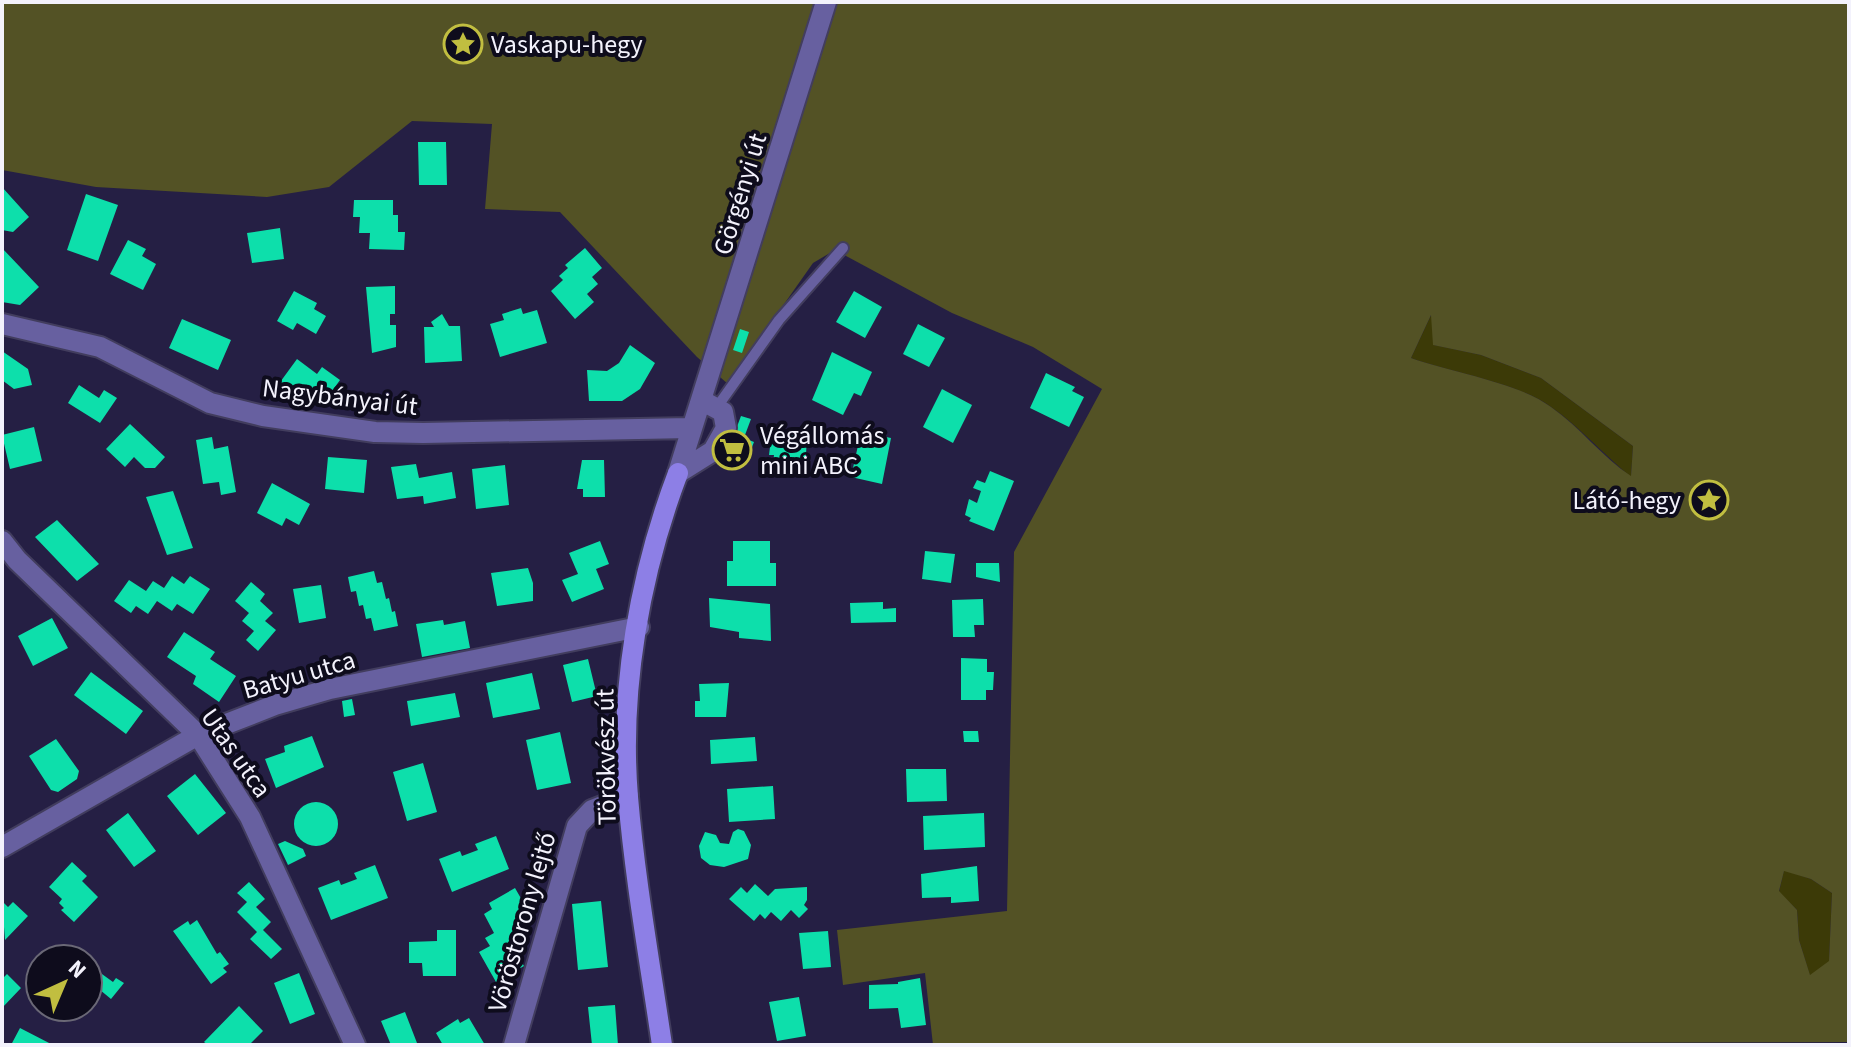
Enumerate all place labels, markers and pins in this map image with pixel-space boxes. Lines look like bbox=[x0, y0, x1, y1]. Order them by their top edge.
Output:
place icon: Vaskapu-hegy bbox=[442, 23, 484, 65]
place label: Vaskapu-hegy bbox=[491, 26, 643, 63]
place label: Végállomás mini ABC bbox=[760, 417, 884, 484]
supermarket icon: Végállomás mini ABC bbox=[711, 429, 753, 471]
place icon: Látó-hegy bbox=[1688, 479, 1730, 521]
place label: Látó-hegy bbox=[1572, 482, 1681, 519]

